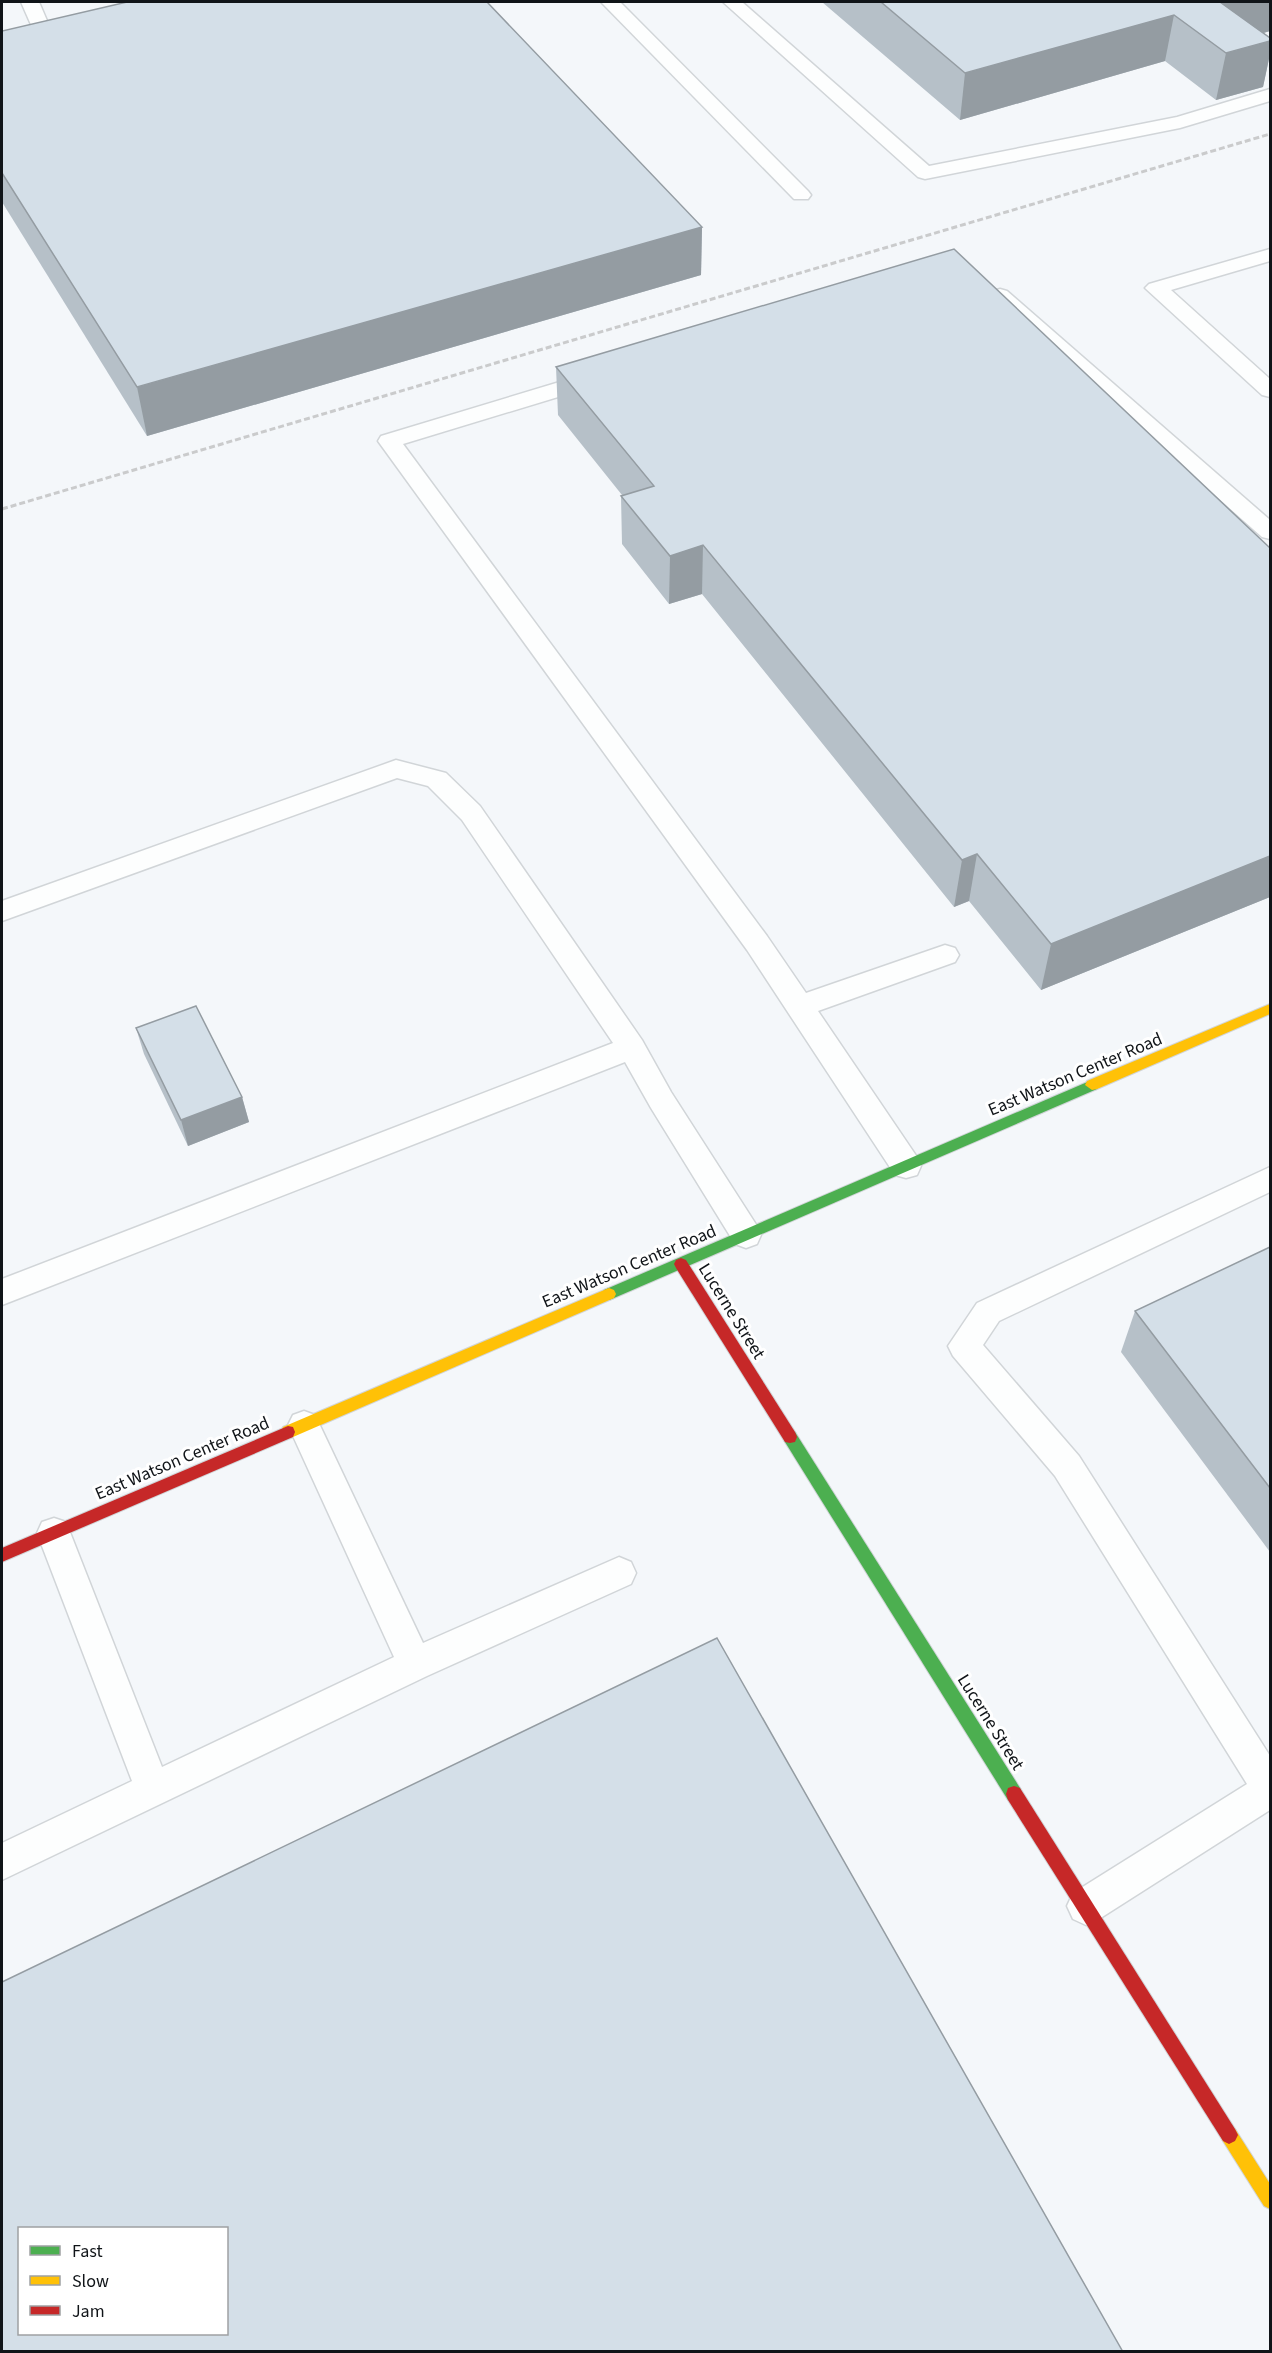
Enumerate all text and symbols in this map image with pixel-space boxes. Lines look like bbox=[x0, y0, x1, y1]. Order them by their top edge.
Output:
street label: East Watson Center Road bbox=[984, 1026, 1166, 1123]
street label: East Watson Center Road bbox=[538, 1218, 720, 1315]
street label: Lucerne Street bbox=[692, 1258, 771, 1364]
street label: East Watson Center Road bbox=[91, 1410, 273, 1507]
street label: Lucerne Street bbox=[951, 1669, 1030, 1775]
legend bbox=[18, 2227, 228, 2335]
text: Fast bbox=[72, 2239, 103, 2264]
text: Slow bbox=[72, 2269, 109, 2294]
text: Jam bbox=[72, 2299, 105, 2324]

